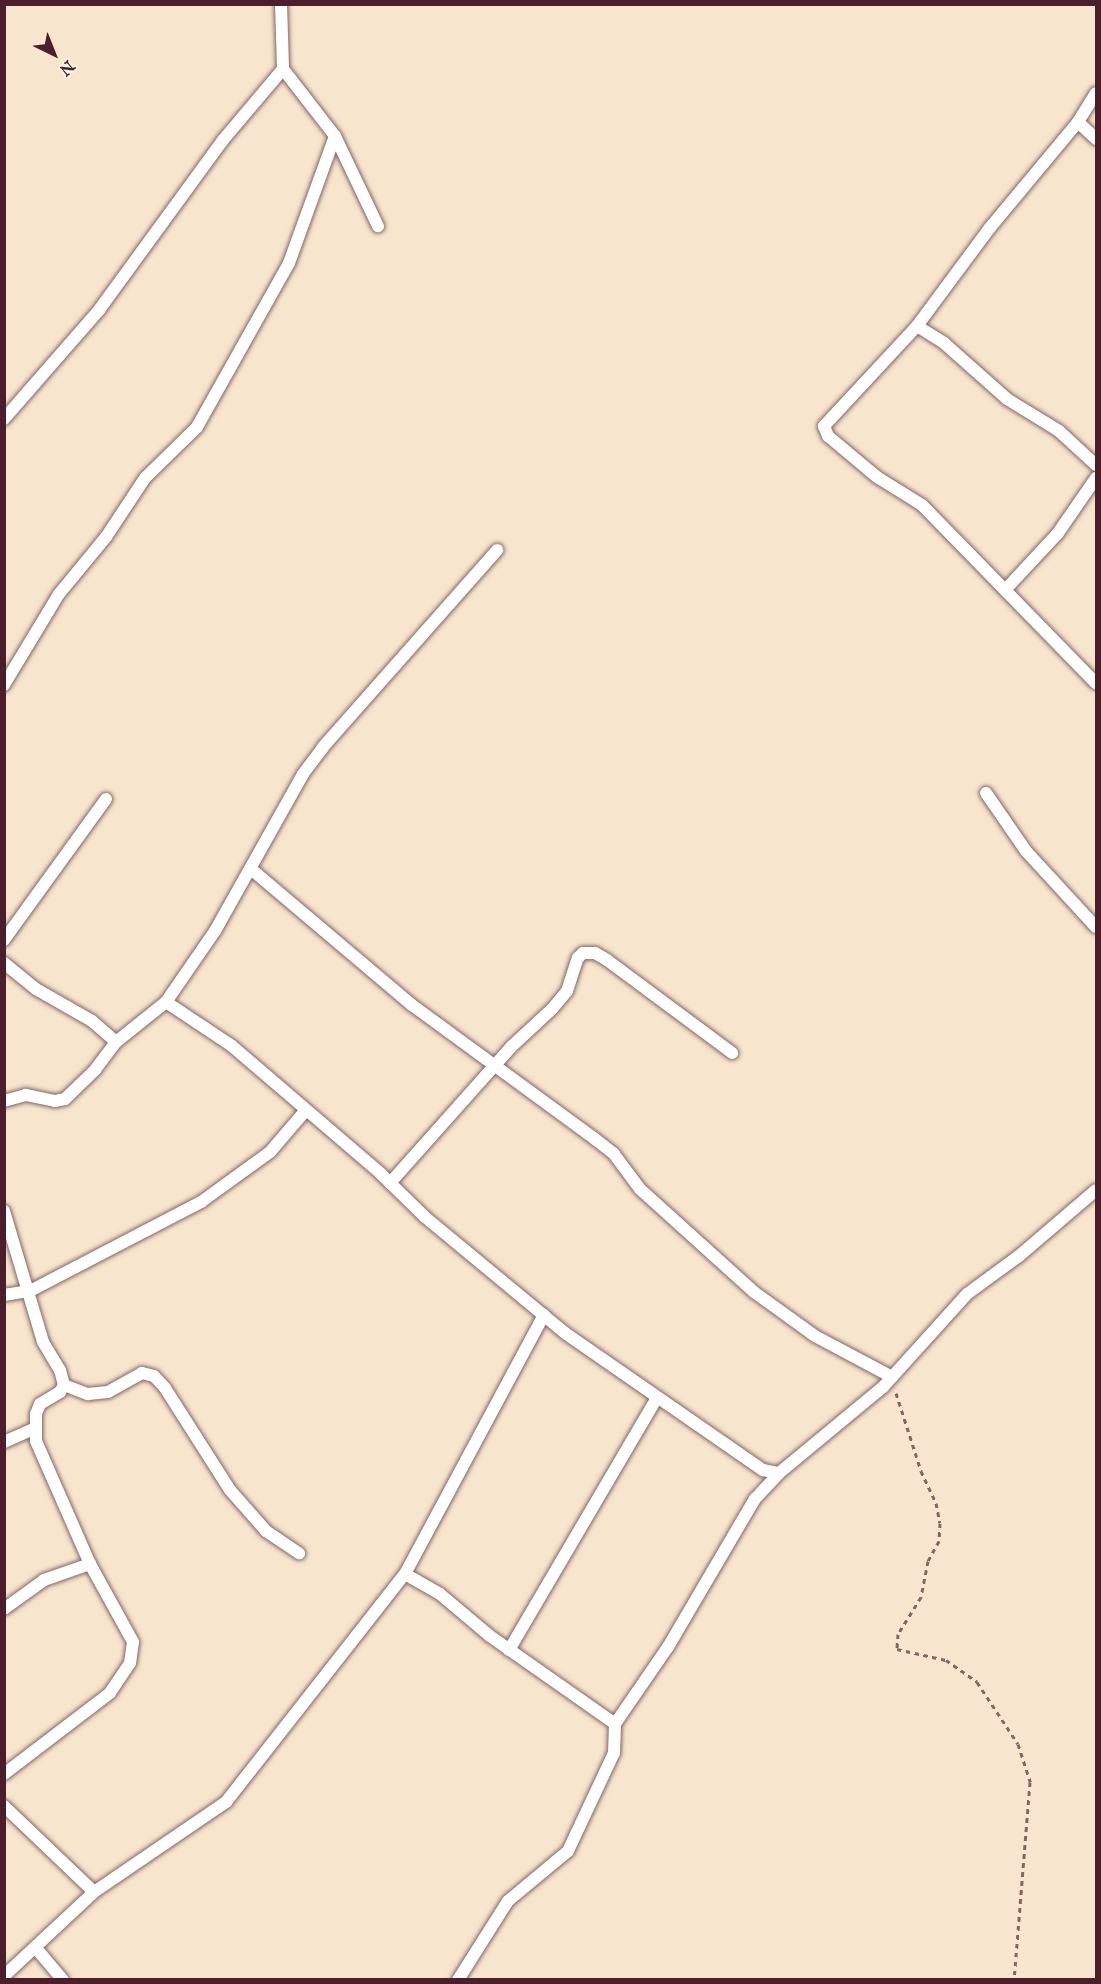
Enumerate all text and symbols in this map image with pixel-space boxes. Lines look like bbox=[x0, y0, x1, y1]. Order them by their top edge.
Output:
north arrow bbox=[24, 24, 84, 84]
text: N bbox=[54, 55, 78, 79]

